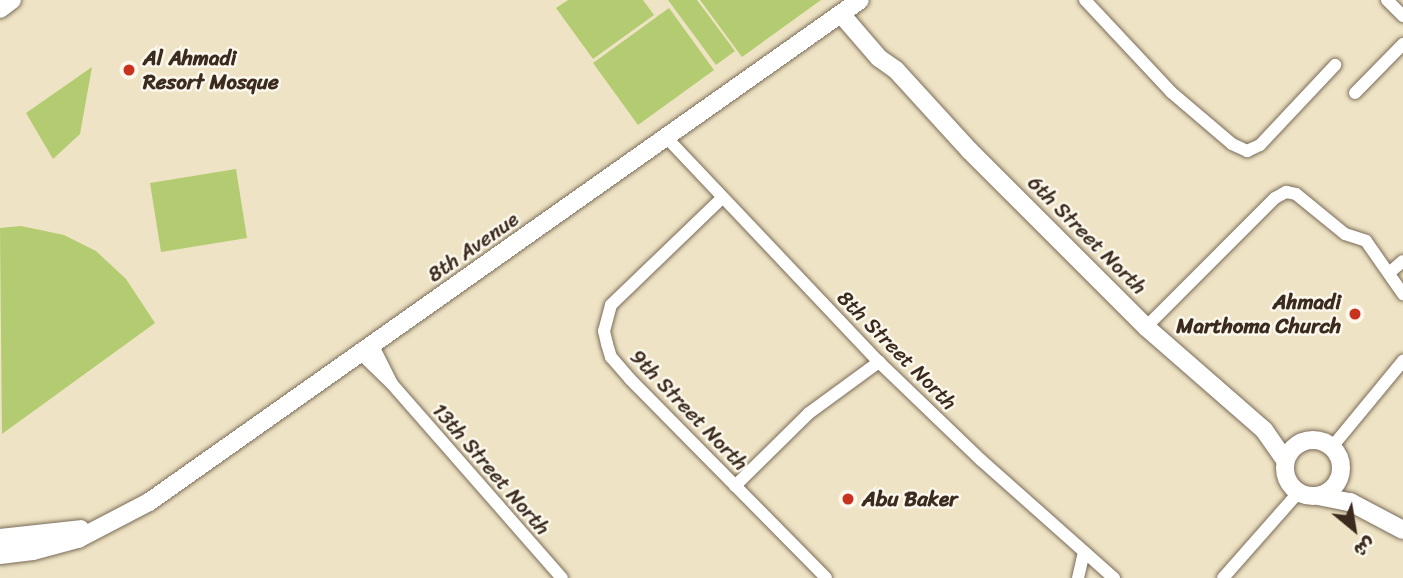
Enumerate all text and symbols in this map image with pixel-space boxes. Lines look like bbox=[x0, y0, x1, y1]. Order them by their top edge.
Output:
place label: Al Ahmadi Resort Mosque bbox=[143, 45, 278, 95]
marker: Al Ahmadi Resort Mosque bbox=[121, 62, 137, 78]
street label: 6th Street North bbox=[1022, 170, 1152, 300]
street label: 8th Avenue bbox=[423, 206, 523, 288]
street label: 8th Street North bbox=[832, 285, 962, 415]
place label: Ahmadi Marthoma Church bbox=[1176, 289, 1341, 339]
marker: Ahmadi Marthoma Church bbox=[1347, 306, 1363, 322]
street label: 9th Street North bbox=[625, 344, 753, 476]
street label: 13th Street North bbox=[427, 398, 555, 540]
place label: Abu Baker bbox=[862, 486, 958, 512]
marker: Abu Baker bbox=[840, 491, 856, 507]
north arrow bbox=[1319, 494, 1389, 564]
text: ش bbox=[1347, 528, 1382, 567]

